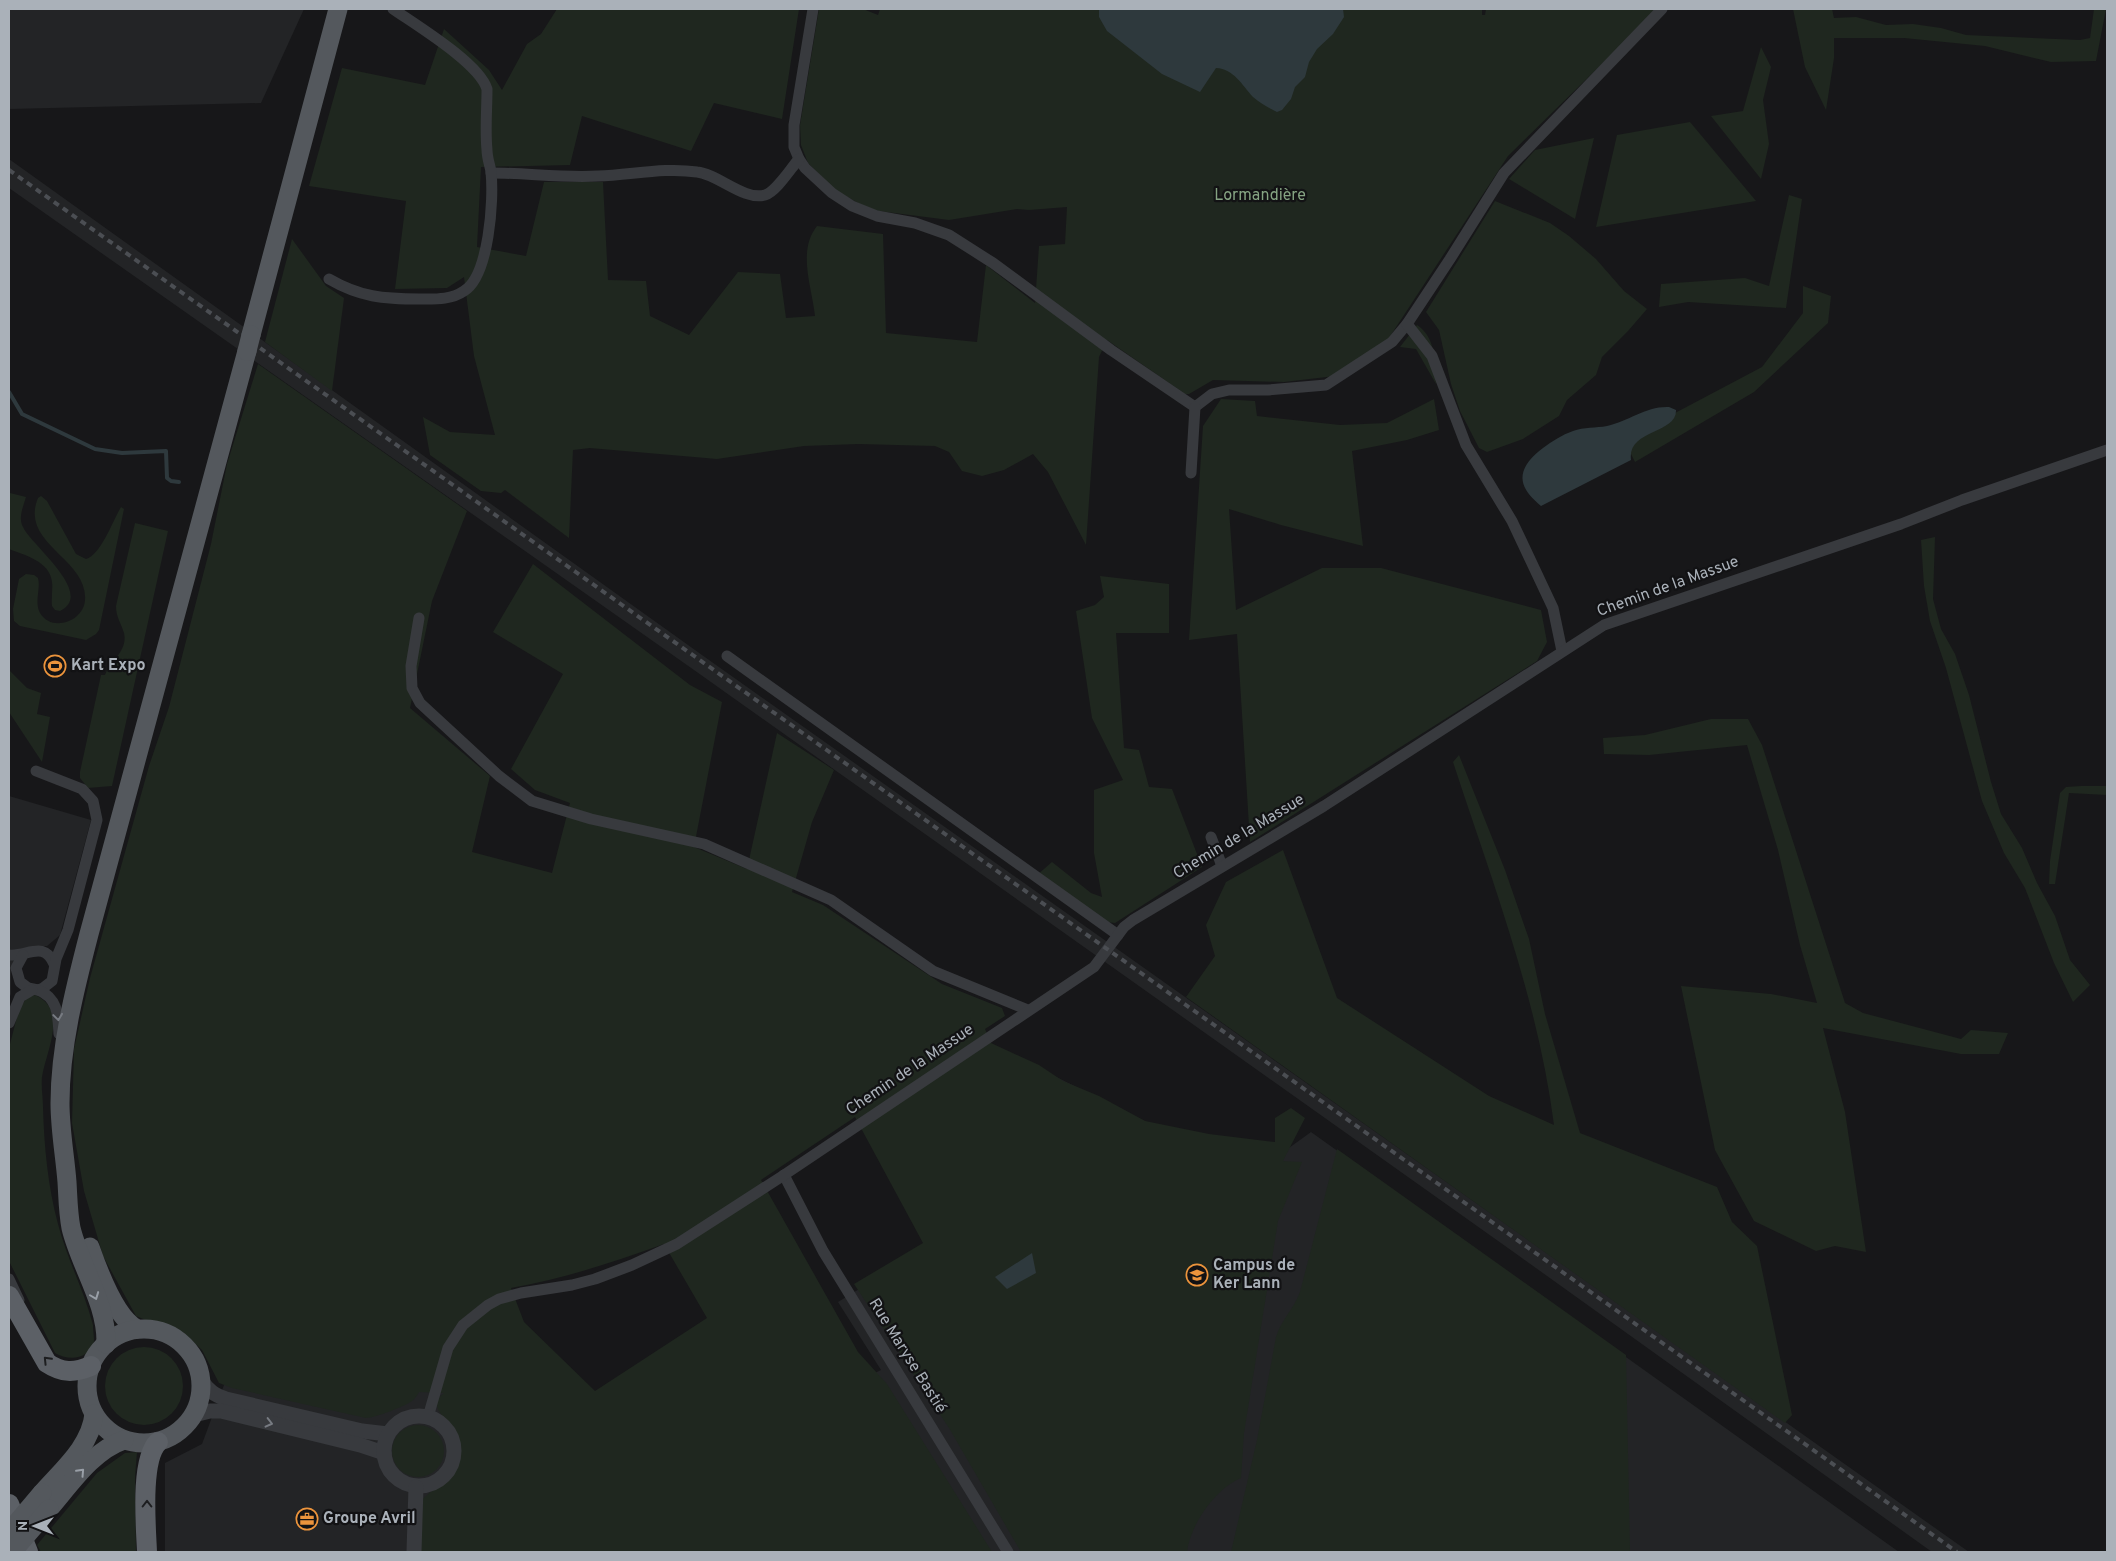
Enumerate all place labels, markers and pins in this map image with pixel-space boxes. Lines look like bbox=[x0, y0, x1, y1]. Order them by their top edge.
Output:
sports icon: Kart Expo bbox=[43, 654, 67, 678]
place label: Kart Expo bbox=[71, 656, 146, 676]
place label: Campus de Ker Lann bbox=[1213, 1256, 1295, 1294]
school or university icon: Campus de Ker Lann bbox=[1185, 1263, 1209, 1287]
office icon: Groupe Avril bbox=[295, 1507, 319, 1531]
place label: Groupe Avril bbox=[323, 1509, 416, 1529]

